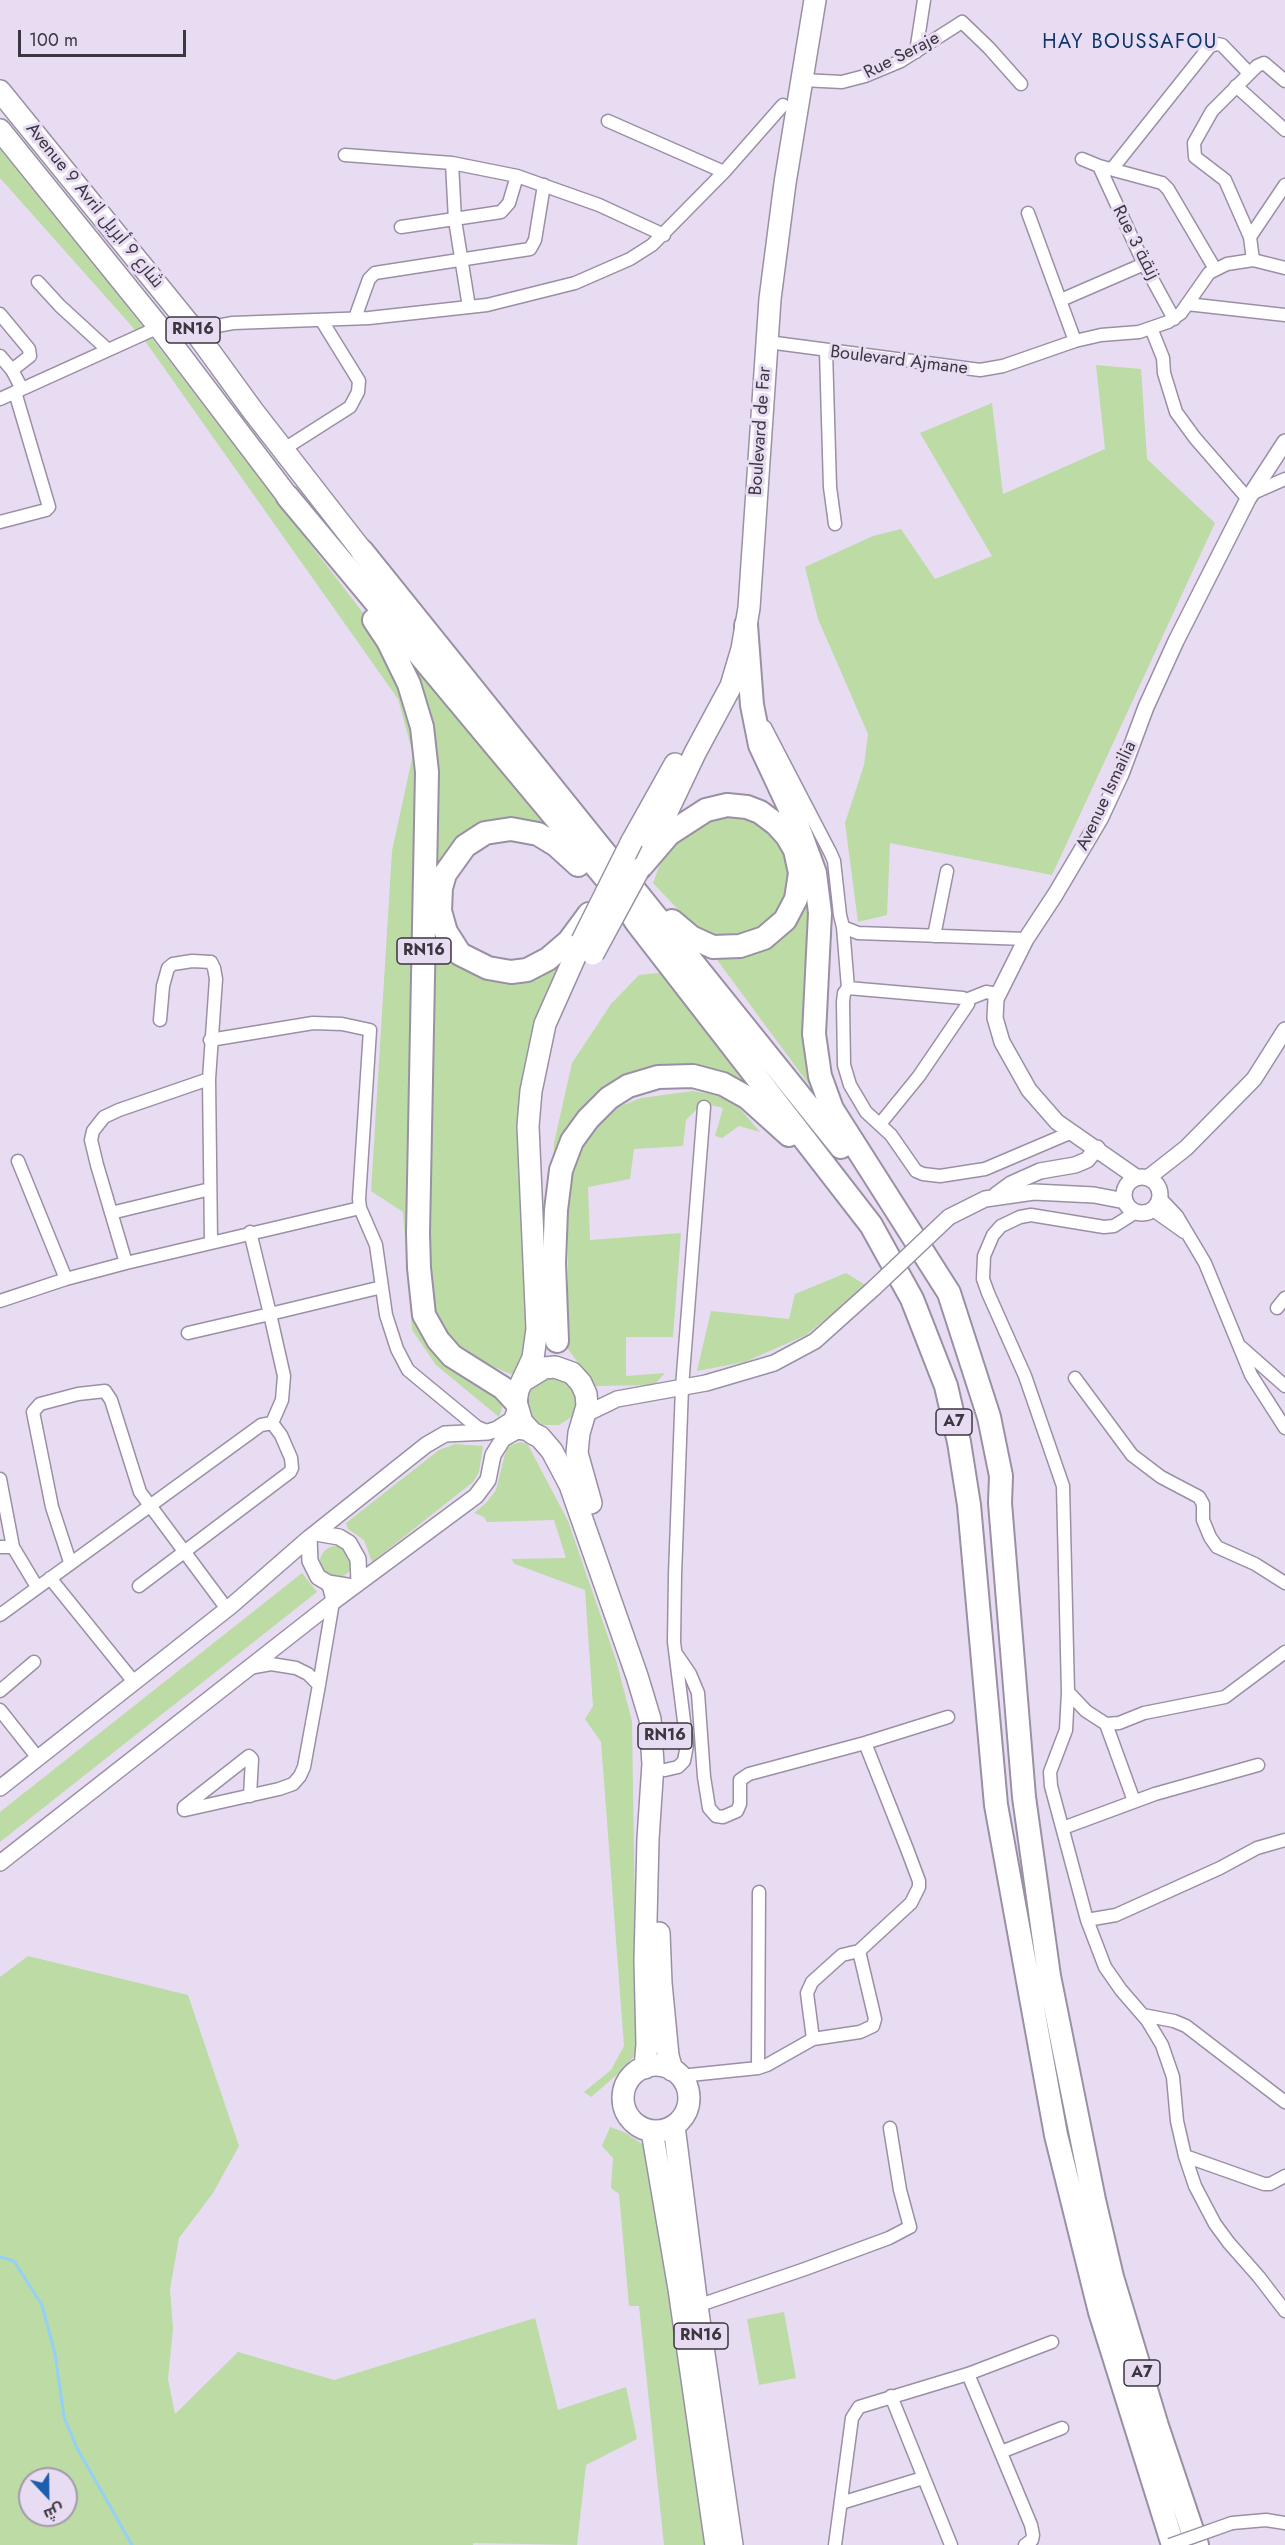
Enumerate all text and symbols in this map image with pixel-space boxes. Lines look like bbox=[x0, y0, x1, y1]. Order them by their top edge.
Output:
scale bar bbox=[21, 18, 189, 56]
text: 100 m bbox=[29, 27, 78, 53]
street label: Rue Seraje bbox=[861, 28, 943, 84]
district label: HAY BOUSSAFOU bbox=[1042, 31, 1218, 55]
street label: Avenue 9 Avril شارع 9 أبريل bbox=[21, 119, 167, 293]
street label: Rue 3 زنقة bbox=[1107, 202, 1163, 284]
road number: RN16 bbox=[166, 317, 220, 343]
street label: Boulevard Ajmane bbox=[829, 342, 969, 380]
street label: Boulevard de Far bbox=[746, 366, 776, 496]
street label: Avenue Ismailia bbox=[1072, 738, 1142, 854]
road number: RN16 bbox=[397, 938, 451, 964]
road number: A7 bbox=[936, 1409, 972, 1435]
road number: RN16 bbox=[638, 1723, 692, 1749]
road number: RN16 bbox=[674, 2323, 728, 2349]
road number: A7 bbox=[1124, 2360, 1160, 2386]
north arrow bbox=[18, 2467, 78, 2527]
text: ش bbox=[40, 2498, 68, 2527]

